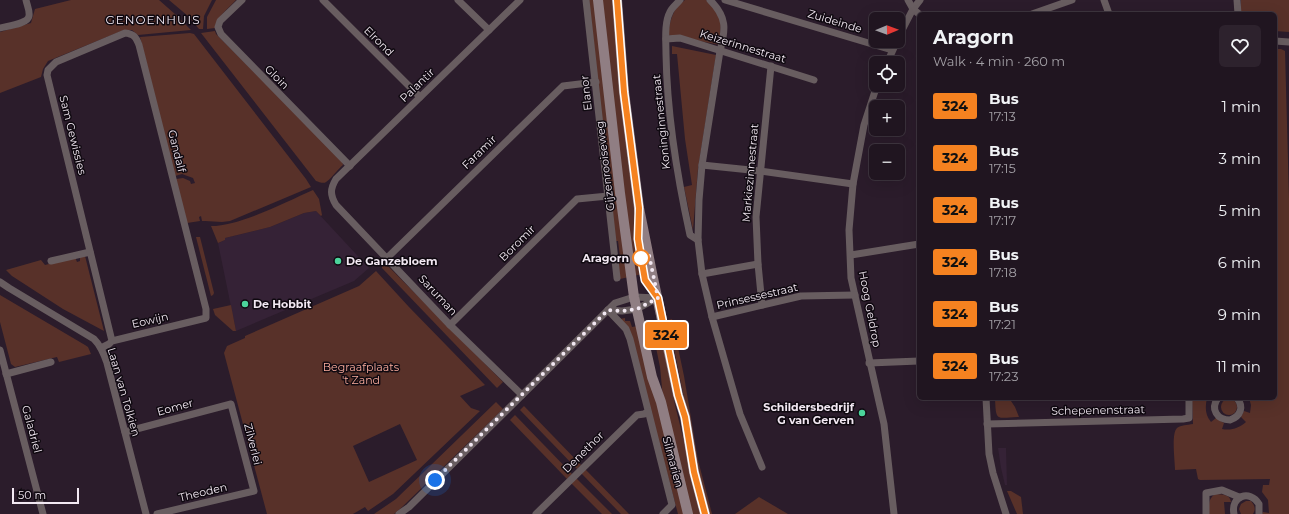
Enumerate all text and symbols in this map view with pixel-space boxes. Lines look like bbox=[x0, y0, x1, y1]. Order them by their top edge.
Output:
street label: Zuideinde bbox=[806, 6, 864, 36]
district label: GENOENHUIS bbox=[105, 12, 201, 27]
north arrow bbox=[869, 12, 905, 48]
map controls bbox=[869, 12, 905, 180]
street label: Elrond bbox=[361, 23, 397, 59]
button: heart bbox=[1219, 25, 1261, 67]
street label: Keizerinnestraat bbox=[698, 26, 788, 66]
text: Aragorn bbox=[933, 26, 1014, 49]
text: Walk · 4 min · 260 m bbox=[933, 53, 1065, 69]
button: locate bbox=[869, 56, 905, 92]
street label: Gloin bbox=[262, 62, 292, 92]
street label: Palantir bbox=[397, 65, 437, 105]
street label: Koninginnestraat bbox=[649, 73, 673, 170]
street label: Elanor bbox=[577, 75, 595, 111]
text: Bus bbox=[989, 89, 1019, 108]
street label: Sam Gewissies bbox=[56, 94, 90, 177]
text: 324 bbox=[942, 97, 968, 115]
text: 1 min bbox=[1222, 97, 1261, 116]
button: + bbox=[869, 100, 905, 136]
text: 17:13 bbox=[989, 108, 1016, 124]
street label: Gijzenrooiseweg bbox=[593, 120, 617, 212]
street label: Markiezinnestraat bbox=[739, 123, 761, 223]
street label: Gandalf bbox=[165, 128, 189, 175]
street label: Faramir bbox=[459, 132, 499, 172]
text: Bus bbox=[989, 141, 1019, 160]
button: − bbox=[869, 144, 905, 180]
text: 324 bbox=[942, 149, 968, 167]
text: 3 min bbox=[1219, 149, 1261, 168]
text: 17:15 bbox=[989, 160, 1016, 176]
text: Bus bbox=[989, 193, 1019, 212]
text: 324 bbox=[942, 201, 968, 219]
text: 5 min bbox=[1218, 201, 1261, 220]
text: 17:17 bbox=[989, 212, 1016, 228]
street label: Boromir bbox=[496, 222, 538, 264]
text: Bus bbox=[989, 245, 1019, 264]
marker: Aragorn bbox=[632, 249, 650, 267]
place label: Aragorn bbox=[581, 251, 629, 265]
text: 324 bbox=[942, 253, 968, 271]
text: 6 min bbox=[1218, 253, 1261, 272]
place label: De Ganzebloem bbox=[346, 254, 437, 268]
marker: De Ganzebloem bbox=[333, 256, 343, 266]
text: 17:18 bbox=[989, 264, 1017, 280]
street label: Hoog Geldrop bbox=[856, 270, 884, 348]
street label: Saruman bbox=[416, 272, 460, 318]
street label: Prinsessestraat bbox=[715, 280, 800, 312]
place label: De Hobbit bbox=[253, 297, 312, 311]
text: Bus bbox=[989, 297, 1019, 316]
marker: De Hobbit bbox=[240, 299, 250, 309]
text: 324 bbox=[942, 305, 968, 323]
text: 9 min bbox=[1218, 305, 1261, 324]
street label: Eowijn bbox=[130, 309, 170, 331]
text: 17:21 bbox=[989, 316, 1016, 332]
line badge: 324 bbox=[643, 322, 689, 348]
text: 324 bbox=[653, 326, 679, 344]
street label: Laan van Tolkien bbox=[105, 346, 143, 438]
text: Bus bbox=[989, 349, 1019, 368]
text: 324 bbox=[942, 357, 968, 375]
text: 11 min bbox=[1216, 357, 1261, 376]
park label: Begraafplaats 't Zand bbox=[323, 360, 400, 387]
text: 17:23 bbox=[989, 368, 1019, 384]
street label: Eomer bbox=[155, 395, 195, 419]
place label: Schildersbedrijf G van Gerven bbox=[763, 400, 855, 427]
street label: Schepenenstraat bbox=[1051, 402, 1146, 418]
street label: Galadriel bbox=[19, 404, 45, 454]
marker: Schildersbedrijf G van Gerven bbox=[857, 408, 867, 418]
street label: Zilverlei bbox=[241, 422, 265, 466]
street label: Denethor bbox=[559, 428, 607, 476]
street label: Silmarien bbox=[659, 435, 687, 489]
your location bbox=[425, 470, 445, 490]
street label: Theoden bbox=[178, 480, 228, 504]
scale bar bbox=[12, 486, 79, 505]
text: 50 m bbox=[18, 488, 46, 502]

